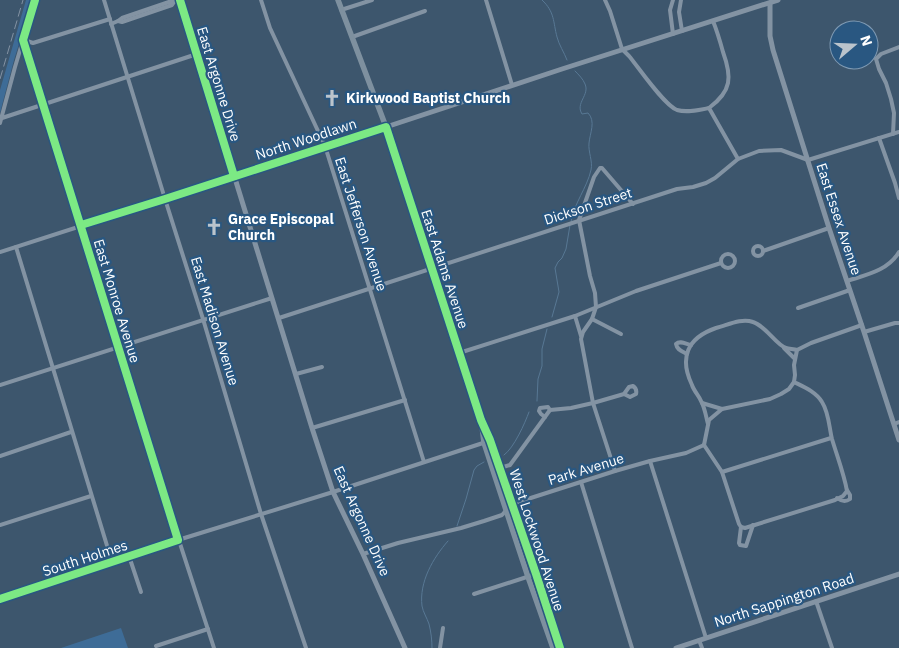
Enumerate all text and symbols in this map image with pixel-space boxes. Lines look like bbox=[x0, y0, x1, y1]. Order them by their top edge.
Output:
north arrow bbox=[829, 20, 879, 70]
street label: East Argonne Drive bbox=[193, 25, 245, 144]
text: N bbox=[856, 33, 876, 48]
church icon: Kirkwood Baptist Church bbox=[322, 88, 342, 108]
place label: Kirkwood Baptist Church bbox=[346, 89, 510, 107]
street label: North Woodlawn bbox=[253, 114, 359, 164]
street label: East Jefferson Avenue bbox=[331, 155, 391, 294]
street label: East Essex Avenue bbox=[812, 161, 866, 278]
street label: Dickson Street bbox=[542, 183, 634, 229]
street label: East Adams Avenue bbox=[417, 207, 473, 331]
place label: Grace Episcopal Church bbox=[228, 210, 334, 244]
church icon: Grace Episcopal Church bbox=[204, 217, 224, 237]
street label: East Monroe Avenue bbox=[90, 237, 144, 365]
street label: East Madison Avenue bbox=[187, 254, 243, 388]
street label: Park Avenue bbox=[546, 449, 626, 489]
street label: East Argonne Drive bbox=[330, 463, 395, 579]
street label: West Lockwood Avenue bbox=[505, 467, 569, 614]
street label: South Holmes bbox=[40, 536, 130, 580]
street label: North Sappington Road bbox=[712, 569, 856, 631]

